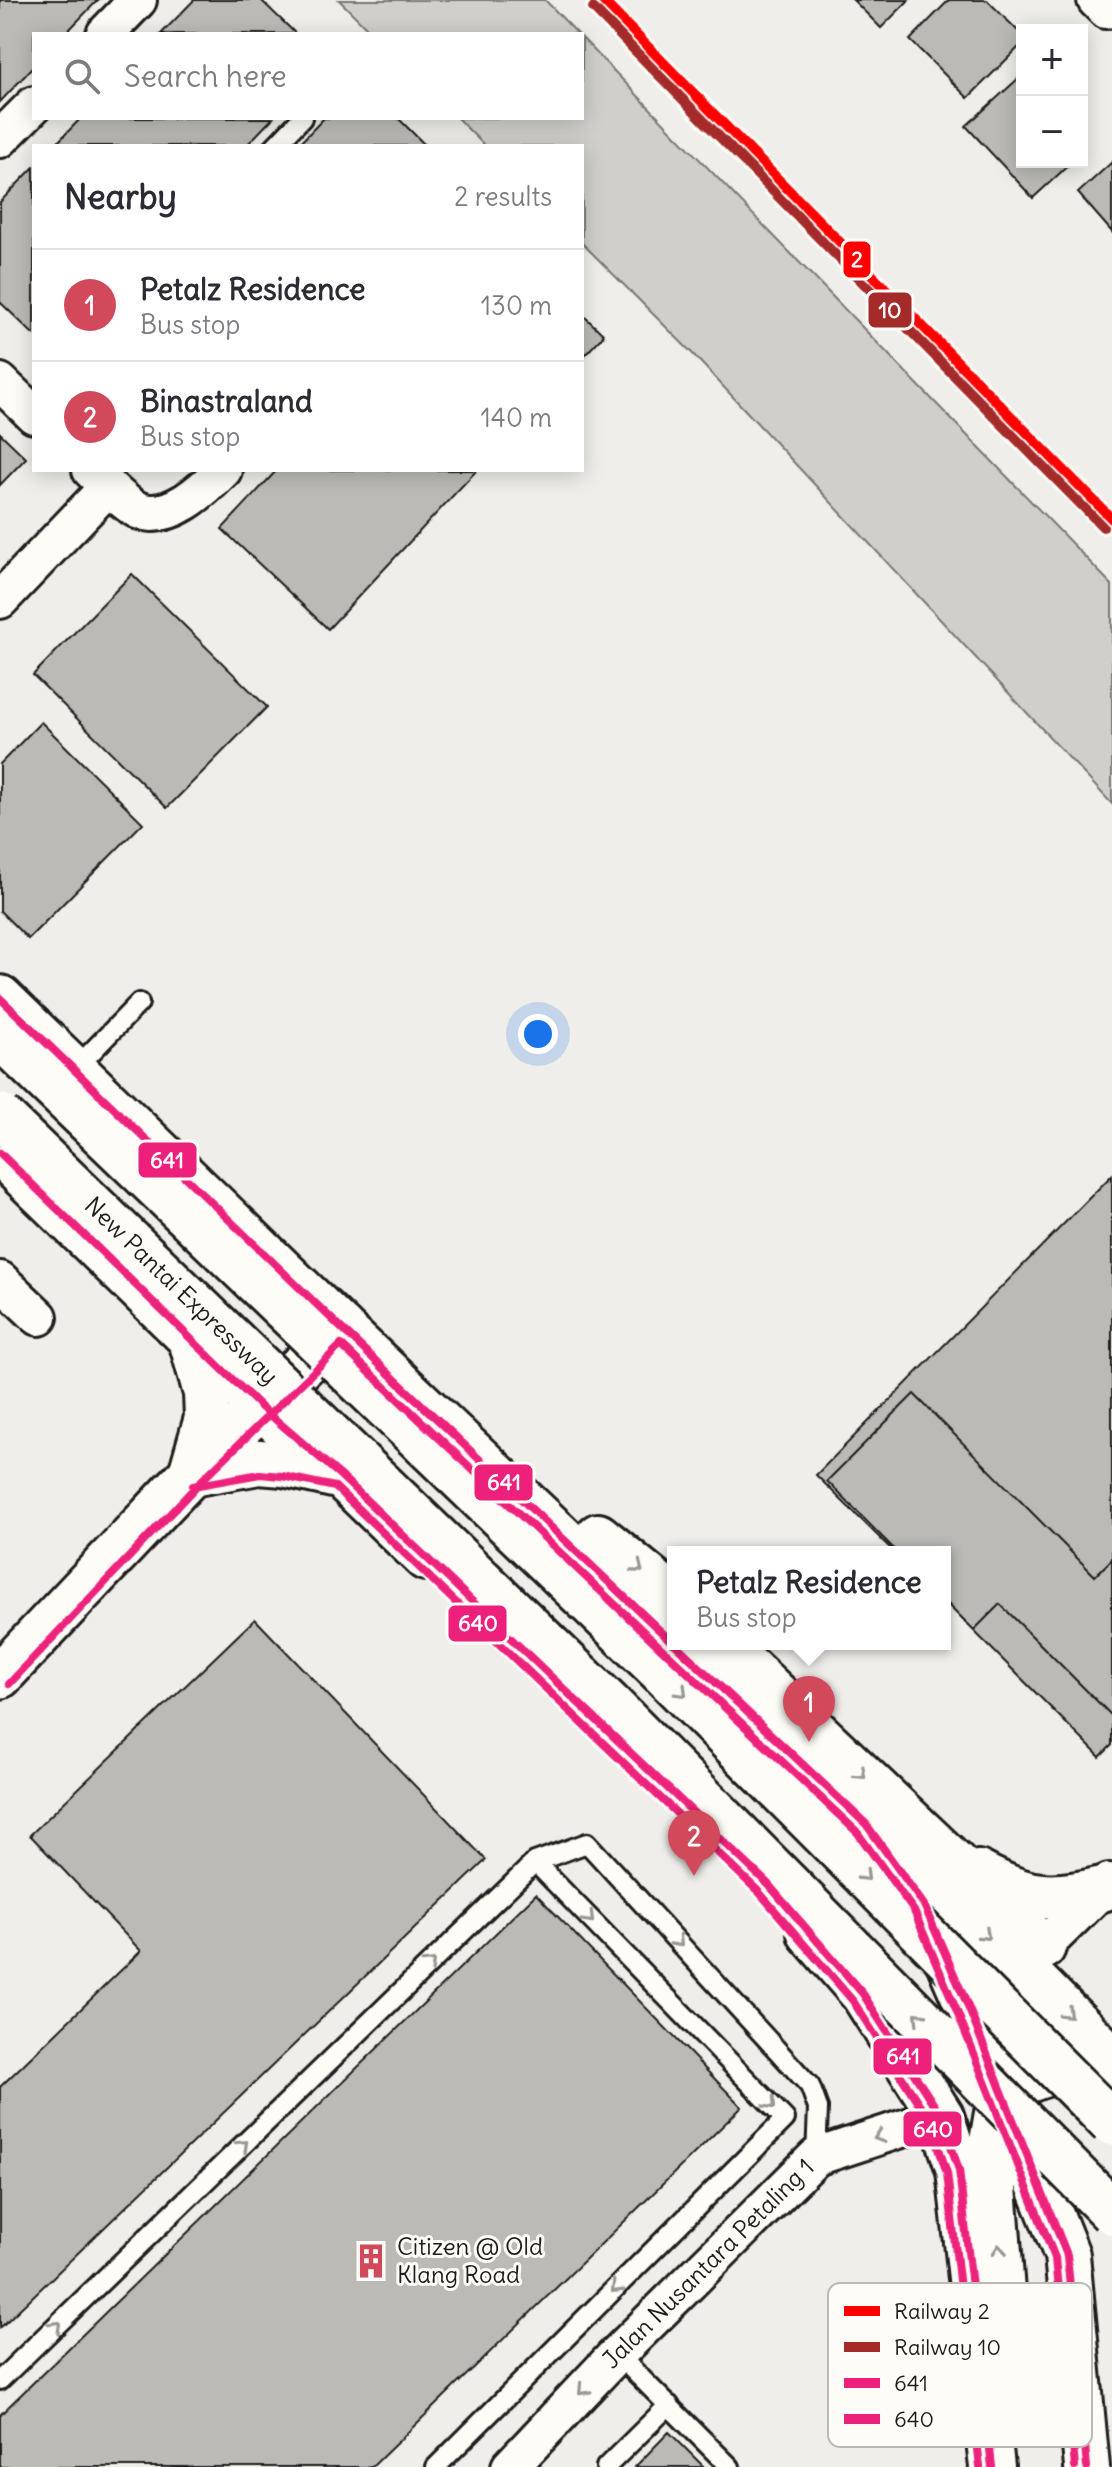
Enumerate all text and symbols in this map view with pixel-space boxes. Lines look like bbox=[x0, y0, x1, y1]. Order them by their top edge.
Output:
map controls bbox=[1016, 24, 1088, 168]
button: + bbox=[1016, 24, 1088, 96]
search box bbox=[32, 32, 584, 120]
icon: search bbox=[60, 54, 104, 98]
text: Search here bbox=[124, 57, 287, 95]
button: − bbox=[1016, 96, 1088, 168]
text: Nearby bbox=[64, 175, 177, 218]
text: 2 results bbox=[454, 180, 552, 213]
line badge: 2 bbox=[842, 240, 872, 279]
text: 2 bbox=[851, 245, 863, 273]
text: Petalz Residence bbox=[140, 270, 365, 308]
text: 1 bbox=[85, 289, 95, 322]
text: 130 m bbox=[481, 289, 552, 322]
line badge: 10 bbox=[867, 291, 913, 329]
text: 10 bbox=[878, 296, 902, 324]
text: Bus stop bbox=[140, 308, 240, 341]
text: Binastraland bbox=[140, 382, 313, 420]
text: 2 bbox=[83, 401, 97, 434]
text: 140 m bbox=[481, 401, 552, 434]
text: Bus stop bbox=[140, 420, 240, 453]
your location bbox=[518, 1014, 558, 1054]
line badge: 641 bbox=[137, 1141, 198, 1179]
text: 641 bbox=[150, 1146, 184, 1174]
street label: New Pantai Expressway bbox=[79, 1190, 285, 1391]
line badge: 641 bbox=[473, 1463, 534, 1502]
text: 641 bbox=[487, 1468, 521, 1496]
popup bbox=[667, 1546, 951, 1650]
one-way arrow bbox=[629, 1558, 643, 1573]
text: Petalz Residence bbox=[696, 1563, 922, 1601]
text: Bus stop bbox=[696, 1601, 797, 1634]
line badge: 640 bbox=[447, 1604, 508, 1643]
text: 640 bbox=[458, 1609, 498, 1637]
pin: 1 bbox=[783, 1676, 835, 1742]
one-way arrow bbox=[673, 1683, 687, 1697]
one-way arrow bbox=[852, 1765, 866, 1780]
pin: 2 bbox=[668, 1810, 720, 1876]
one-way arrow bbox=[856, 1867, 871, 1881]
one-way arrow bbox=[580, 1909, 595, 1923]
one-way arrow bbox=[976, 1925, 990, 1940]
one-way arrow bbox=[668, 1932, 682, 1947]
one-way arrow bbox=[421, 1959, 435, 1973]
one-way arrow bbox=[1058, 2004, 1072, 2018]
one-way arrow bbox=[914, 2012, 928, 2026]
line badge: 641 bbox=[872, 2037, 933, 2076]
text: 641 bbox=[886, 2042, 920, 2070]
one-way arrow bbox=[762, 2095, 776, 2109]
line badge: 640 bbox=[902, 2110, 963, 2148]
text: 640 bbox=[913, 2115, 953, 2143]
one-way arrow bbox=[873, 2127, 887, 2143]
one-way arrow bbox=[234, 2140, 248, 2154]
street label: Jalan Nusantara Petaling 1 bbox=[595, 2152, 820, 2374]
place label: Citizen @ Old Klang Road bbox=[397, 2231, 543, 2289]
building icon: Citizen @ Old Klang Road bbox=[352, 2242, 390, 2280]
one-way arrow bbox=[991, 2243, 1008, 2256]
one-way arrow bbox=[611, 2279, 625, 2293]
legend bbox=[828, 2283, 1092, 2447]
text: Railway 2 bbox=[894, 2297, 990, 2325]
one-way arrow bbox=[47, 2321, 61, 2335]
text: Railway 10 bbox=[894, 2333, 1001, 2361]
text: 641 bbox=[894, 2369, 928, 2397]
one-way arrow bbox=[577, 2381, 592, 2395]
text: 640 bbox=[894, 2405, 934, 2433]

